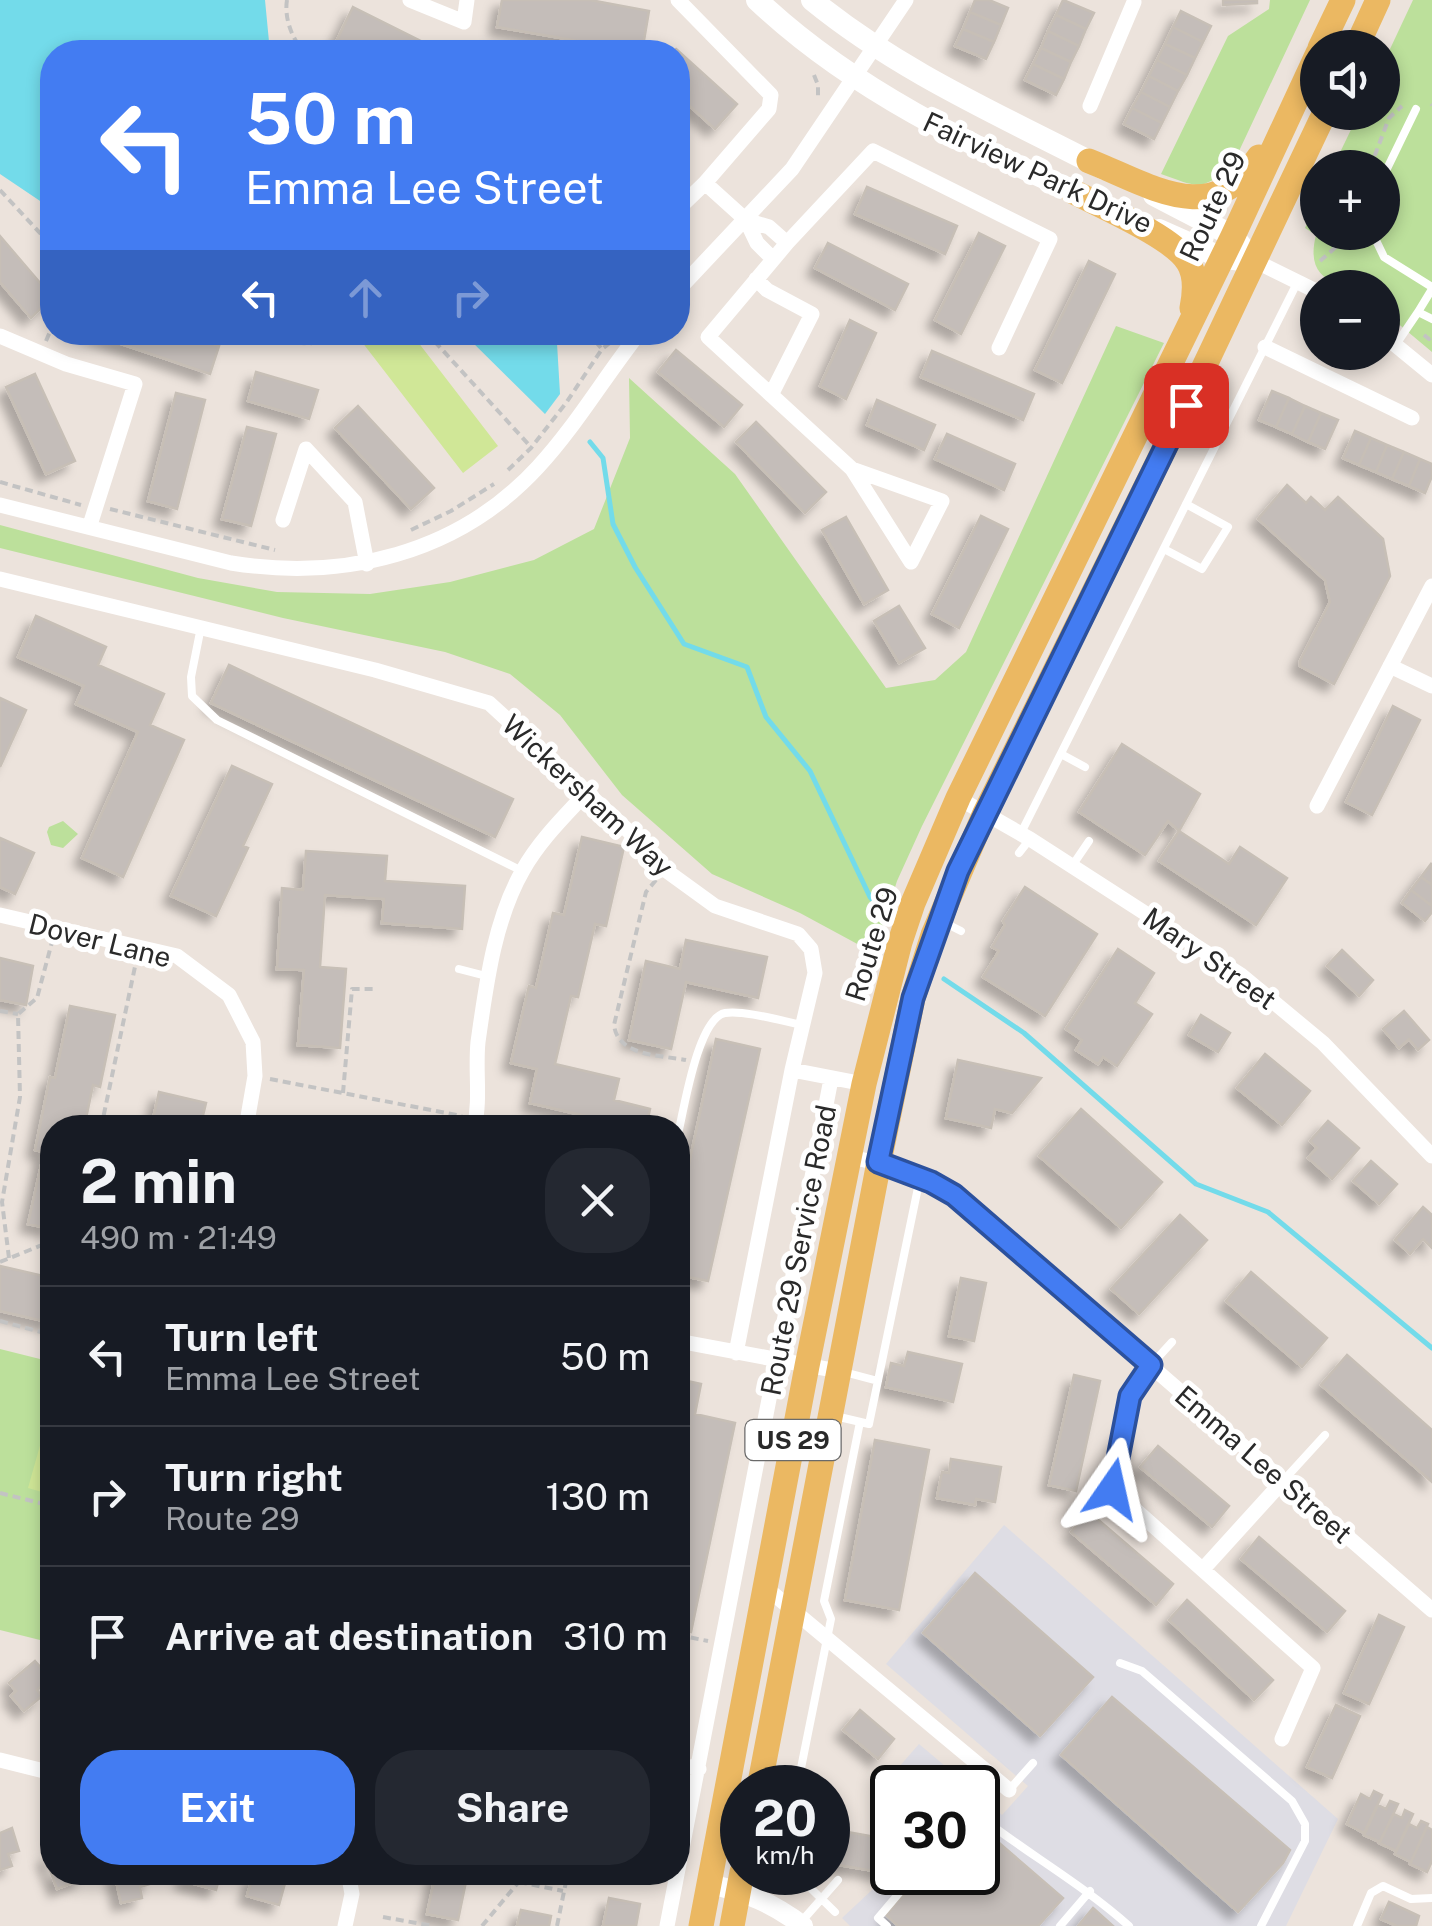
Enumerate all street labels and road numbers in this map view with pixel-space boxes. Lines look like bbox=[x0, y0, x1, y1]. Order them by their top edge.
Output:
street label: Fairview Park Drive bbox=[918, 104, 1158, 240]
street label: Route 29 bbox=[1172, 146, 1252, 266]
street label: Wickersham Way bbox=[496, 707, 680, 883]
street label: Route 29 bbox=[838, 883, 904, 1005]
street label: Mary Street bbox=[1137, 900, 1283, 1016]
street label: Dover Lane bbox=[25, 906, 175, 974]
street label: Route 29 Service Road bbox=[754, 1102, 842, 1398]
street label: Emma Lee Street bbox=[1169, 1378, 1359, 1550]
road number: US 29 bbox=[746, 1420, 840, 1460]

